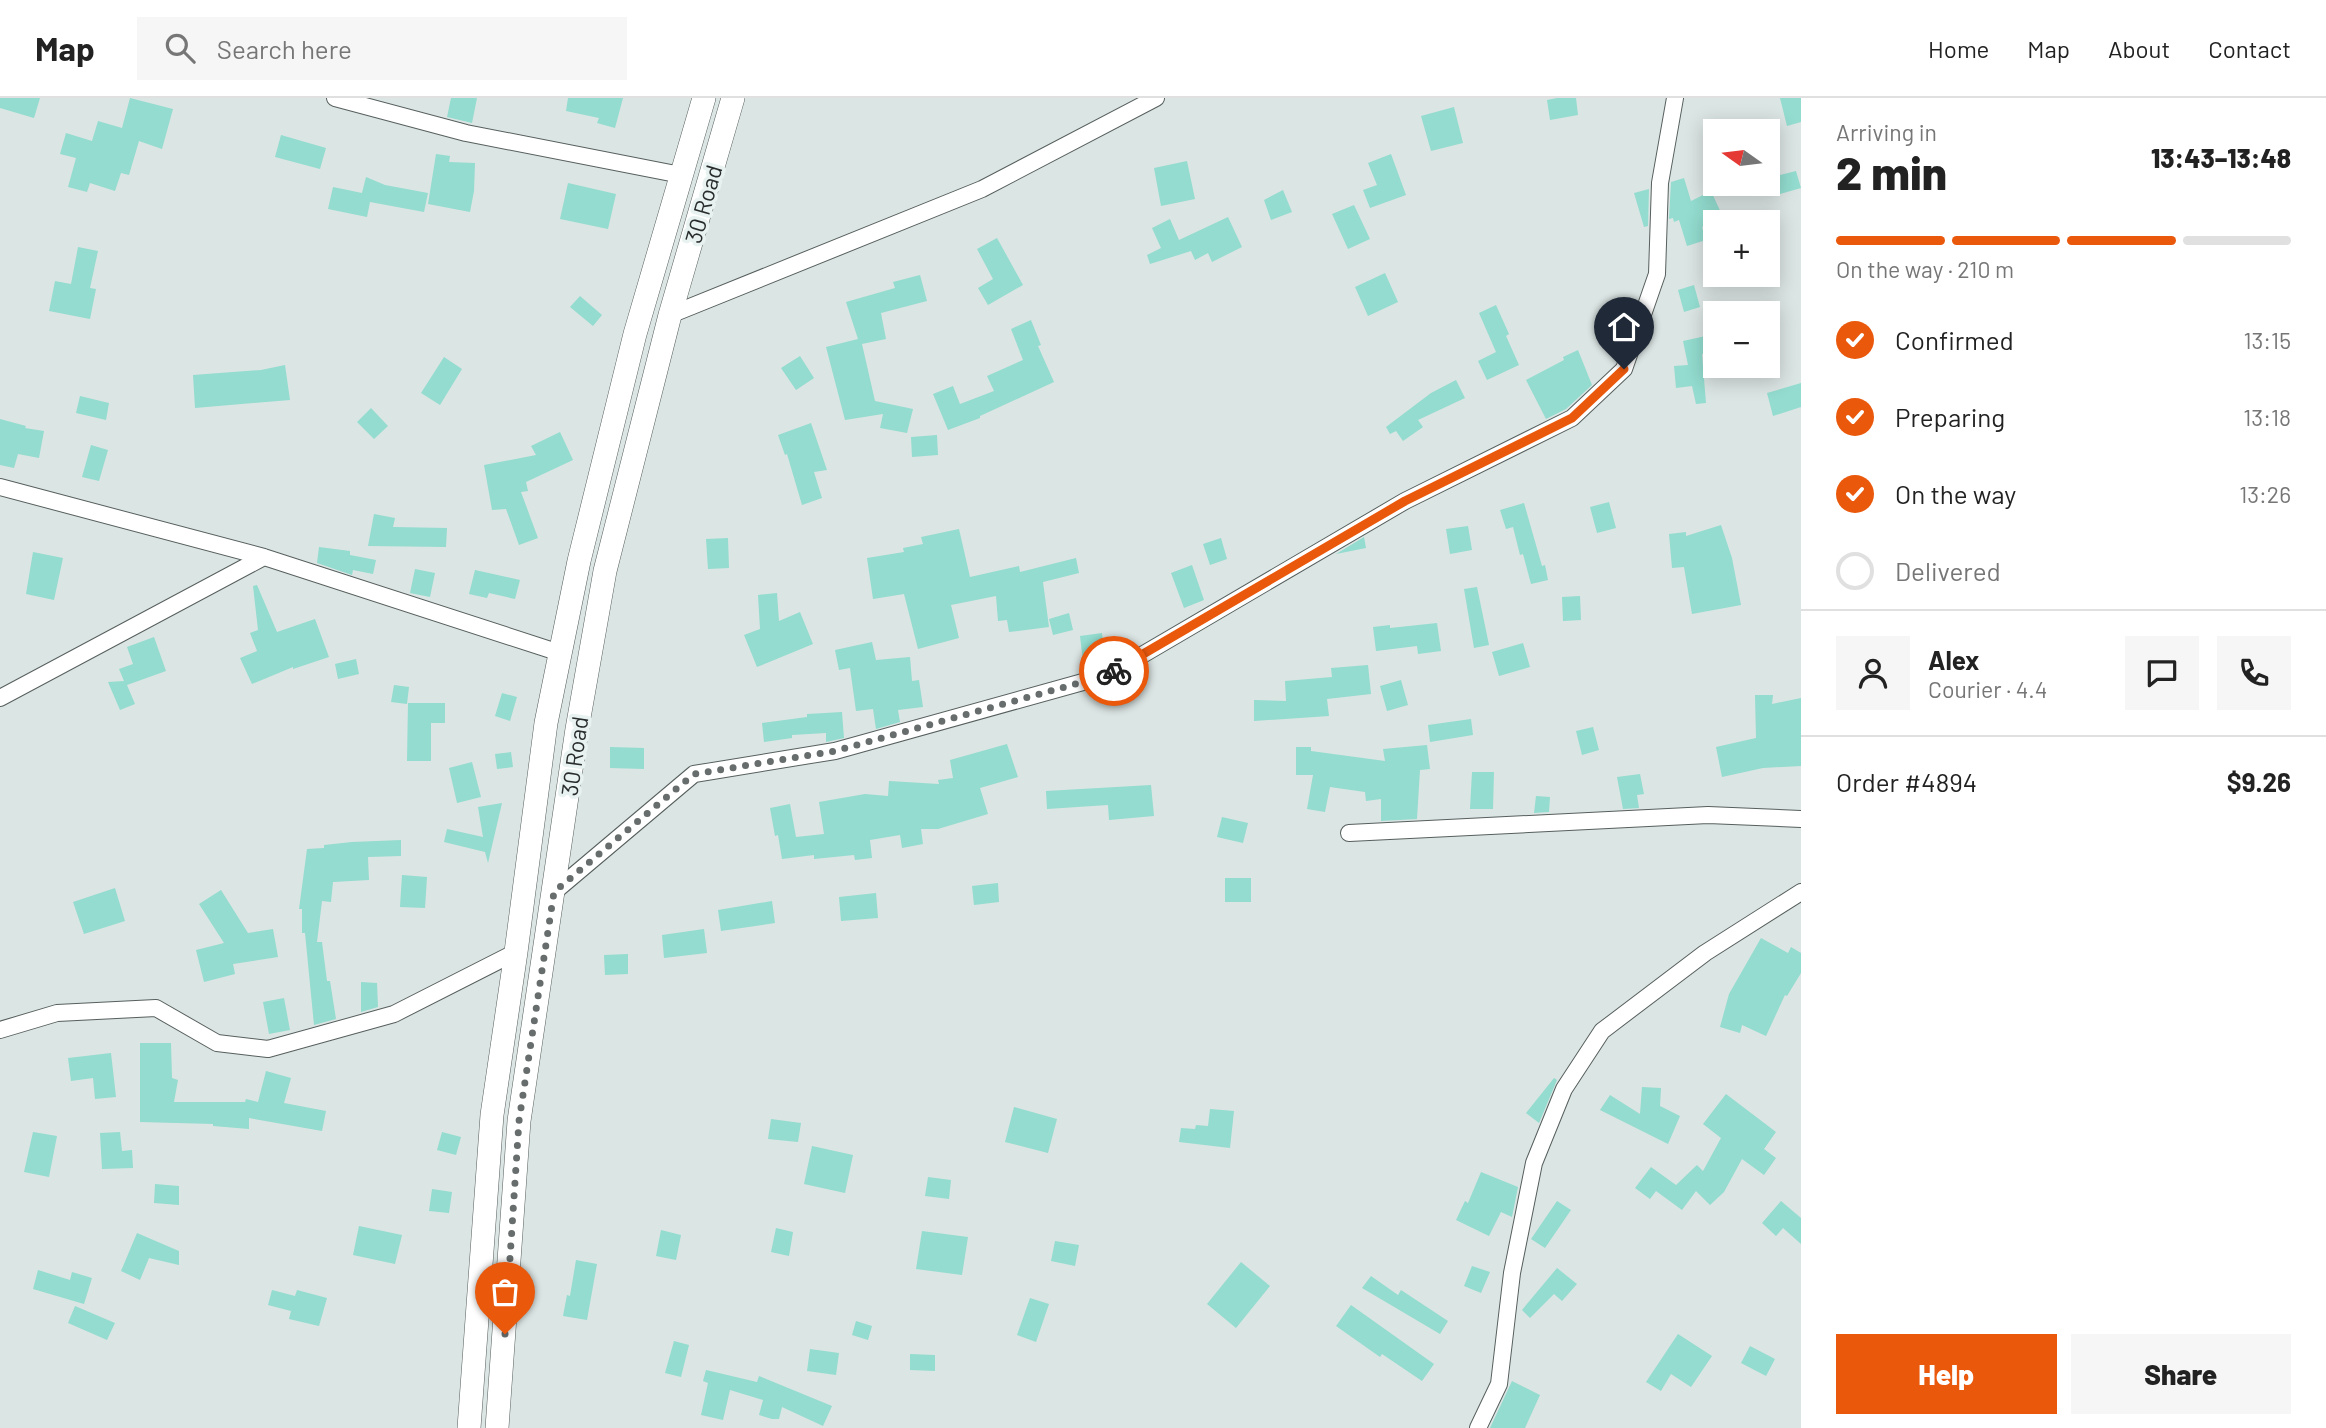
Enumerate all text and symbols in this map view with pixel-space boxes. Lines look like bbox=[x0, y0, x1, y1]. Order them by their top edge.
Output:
search box bbox=[137, 17, 627, 80]
text: Map bbox=[35, 28, 95, 68]
icon: search bbox=[161, 29, 199, 67]
text: Search here bbox=[217, 33, 352, 64]
text: Home bbox=[1928, 34, 1989, 63]
text: Map bbox=[2027, 34, 2070, 63]
text: About bbox=[2108, 34, 2170, 63]
text: Contact bbox=[2208, 34, 2291, 63]
text: Arriving in bbox=[1836, 118, 1937, 146]
north arrow bbox=[1703, 119, 1780, 196]
map controls bbox=[1703, 119, 1780, 378]
text: 13:43–13:48 bbox=[2151, 142, 2291, 173]
text: 2 min bbox=[1836, 144, 1947, 199]
street label: 30 Road bbox=[678, 162, 728, 246]
button: + bbox=[1703, 210, 1780, 287]
text: On the way · 210 m bbox=[1836, 255, 2014, 283]
pin bbox=[1594, 297, 1654, 369]
button: − bbox=[1703, 301, 1780, 378]
icon: home bbox=[1605, 308, 1643, 346]
icon: check bbox=[1836, 321, 1874, 359]
text: Confirmed bbox=[1895, 324, 2014, 355]
text: 13:15 bbox=[2243, 326, 2291, 354]
icon: check bbox=[1836, 398, 1874, 436]
text: Preparing bbox=[1895, 401, 2005, 432]
text: 13:18 bbox=[2243, 403, 2291, 431]
icon: check bbox=[1836, 475, 1874, 513]
text: On the way bbox=[1895, 478, 2016, 509]
text: 13:26 bbox=[2239, 480, 2291, 508]
text: Delivered bbox=[1895, 555, 2001, 586]
courier bbox=[1079, 636, 1149, 706]
button: person bbox=[1836, 636, 1910, 710]
button: chat bbox=[2125, 636, 2199, 710]
button: phone bbox=[2217, 636, 2291, 710]
text: Alex bbox=[1928, 644, 1979, 675]
icon: bike bbox=[1095, 652, 1133, 690]
text: Courier · 4.4 bbox=[1928, 675, 2047, 703]
street label: 30 Road bbox=[555, 714, 593, 798]
text: Order #4894 bbox=[1836, 766, 1977, 797]
text: $9.26 bbox=[2227, 766, 2291, 797]
pin bbox=[475, 1262, 535, 1334]
icon: bag bbox=[486, 1273, 524, 1311]
button: Help bbox=[1836, 1334, 2057, 1414]
button: Share bbox=[2071, 1334, 2291, 1414]

